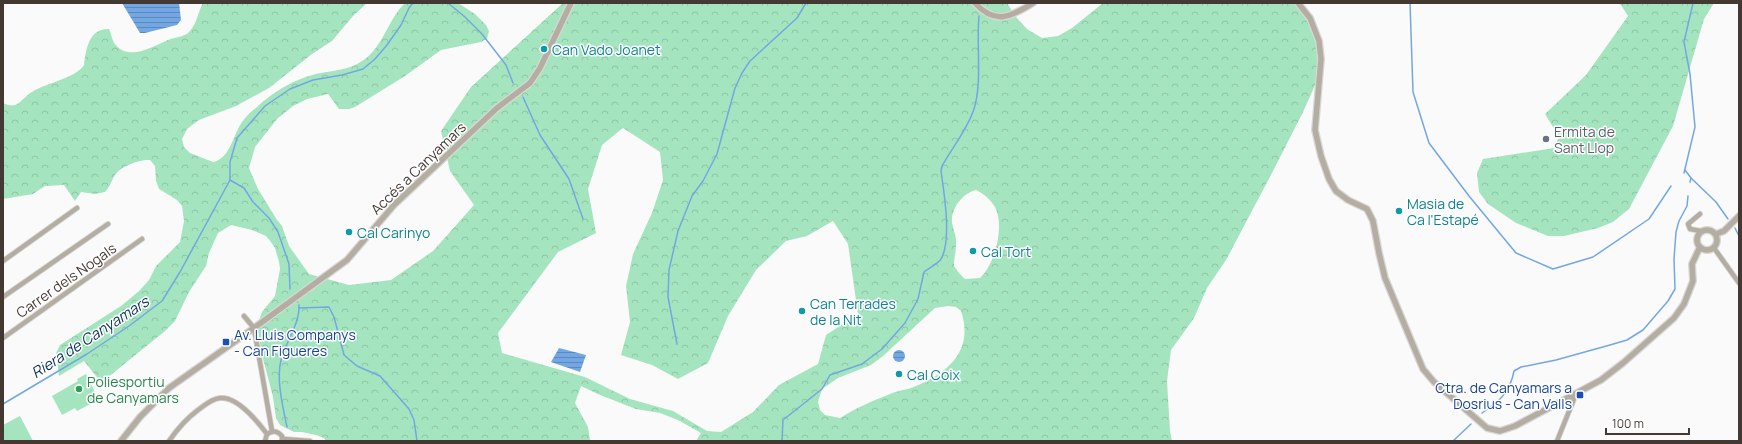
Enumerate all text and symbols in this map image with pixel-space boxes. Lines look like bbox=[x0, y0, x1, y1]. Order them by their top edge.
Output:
place label: Can Vado Joanet bbox=[552, 40, 661, 59]
marker: Can Vado Joanet bbox=[539, 44, 549, 54]
street label: Accés a Canyamars bbox=[366, 118, 470, 218]
place label: Ermita de Sant Llop bbox=[1554, 122, 1615, 157]
marker: Ermita de Sant Llop bbox=[1541, 134, 1551, 144]
place label: Masia de Ca l'Estapé bbox=[1407, 194, 1479, 229]
marker: Masia de Ca l'Estapé bbox=[1394, 206, 1404, 216]
place label: Cal Carinyo bbox=[357, 223, 430, 242]
marker: Cal Carinyo bbox=[344, 227, 354, 237]
street label: Carrer dels Nogals bbox=[12, 238, 120, 322]
place label: Cal Tort bbox=[981, 242, 1031, 261]
marker: Cal Tort bbox=[968, 246, 978, 256]
water label: Riera de Canyamars bbox=[27, 290, 154, 383]
place label: Can Terrades de la Nit bbox=[810, 294, 896, 329]
marker: Can Terrades de la Nit bbox=[797, 306, 807, 316]
place label: Av. Lluis Companys - Can Figueres bbox=[234, 325, 356, 360]
marker: Av. Lluis Companys - Can Figueres bbox=[221, 337, 231, 347]
place label: Cal Coix bbox=[907, 365, 960, 384]
marker: Cal Coix bbox=[894, 369, 904, 379]
place label: Poliesportiu de Canyamars bbox=[87, 372, 179, 407]
place label: Ctra. de Canyamars a Dosrius - Can Valls bbox=[1435, 378, 1572, 413]
marker: Poliesportiu de Canyamars bbox=[74, 384, 84, 394]
marker: Ctra. de Canyamars a Dosrius - Can Valls bbox=[1575, 390, 1585, 400]
scale bar bbox=[1606, 410, 1689, 436]
text: 100 m bbox=[1612, 415, 1644, 432]

